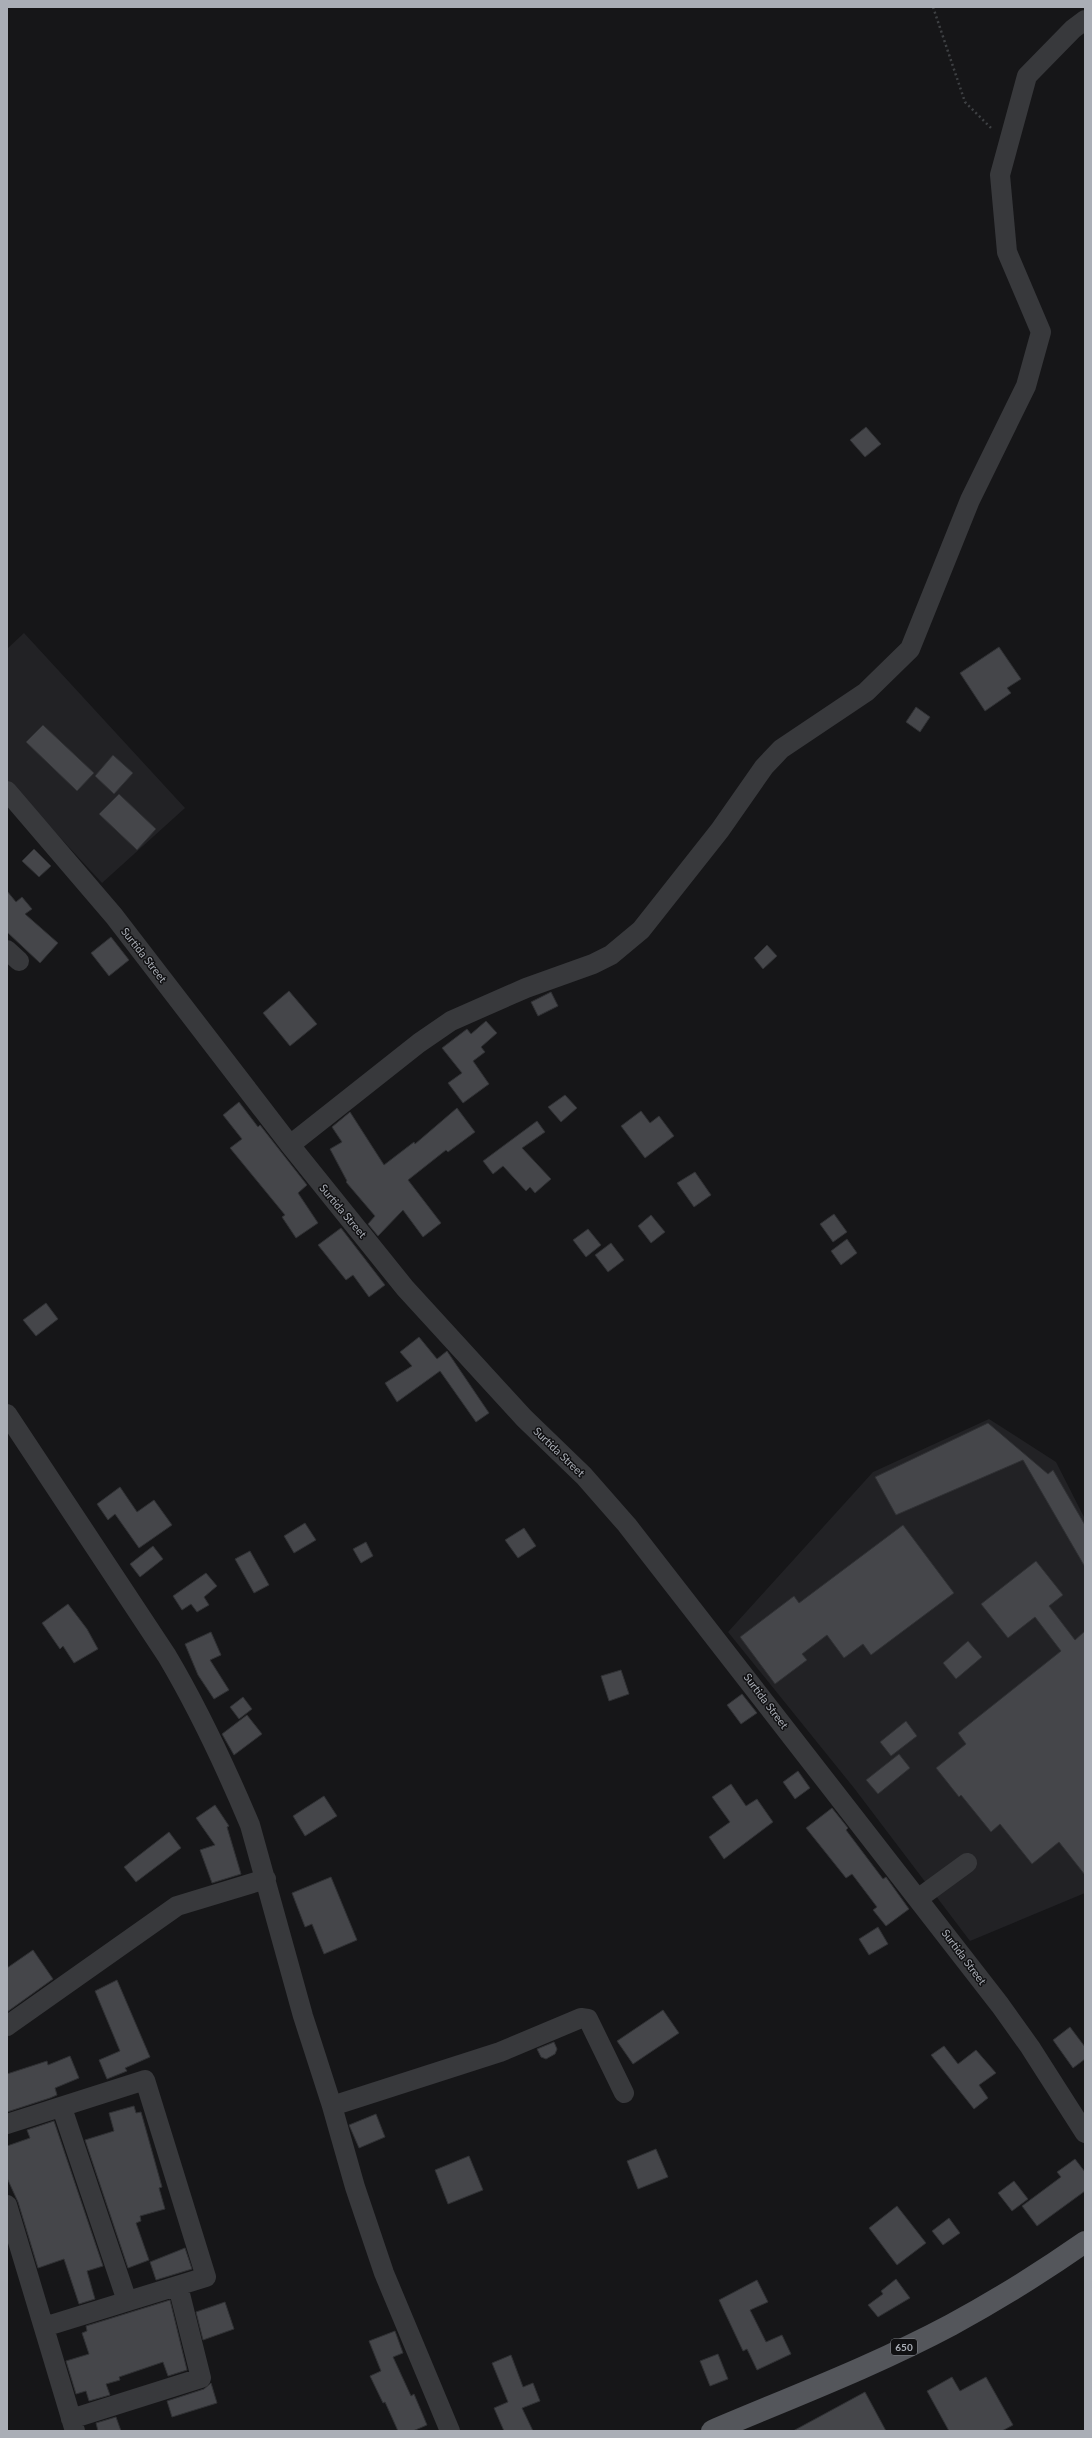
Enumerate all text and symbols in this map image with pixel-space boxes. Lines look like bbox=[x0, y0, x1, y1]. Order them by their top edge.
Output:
street label: Surtida Street bbox=[119, 925, 170, 985]
street label: Surtida Street bbox=[317, 1181, 370, 1240]
street label: Surtida Street bbox=[531, 1424, 588, 1479]
street label: Surtida Street bbox=[741, 1670, 792, 1731]
street label: Surtida Street bbox=[939, 1926, 990, 1987]
road number: 650 bbox=[891, 2339, 917, 2355]

